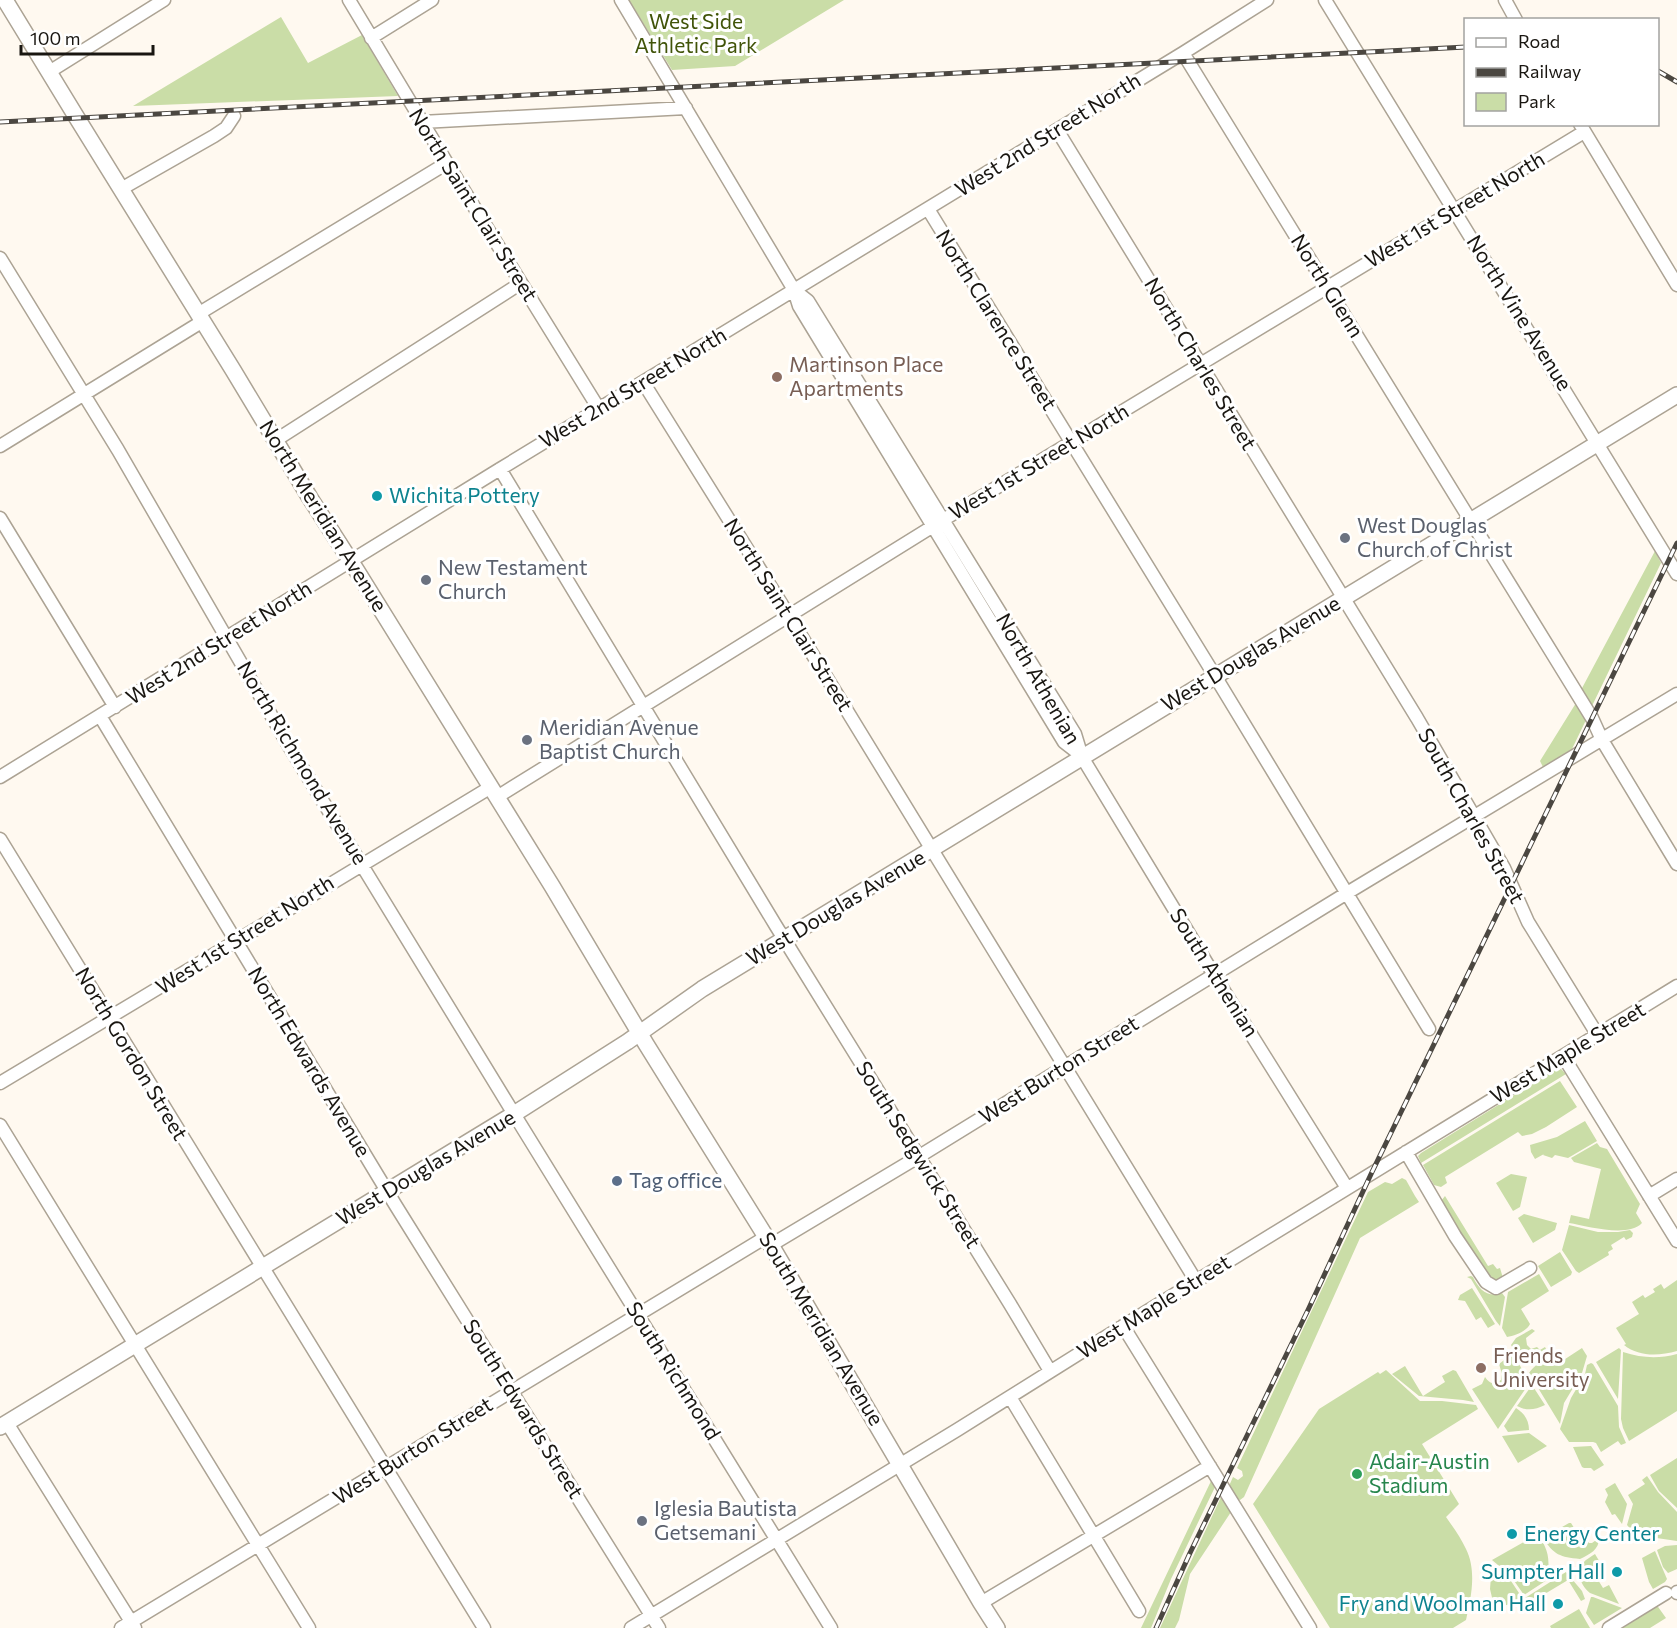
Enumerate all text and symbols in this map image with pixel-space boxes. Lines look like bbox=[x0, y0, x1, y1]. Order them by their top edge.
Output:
park label: West Side Athletic Park bbox=[635, 8, 757, 57]
scale bar bbox=[21, 18, 153, 56]
legend bbox=[1464, 18, 1659, 126]
text: 100 m bbox=[30, 27, 80, 49]
text: Road bbox=[1518, 30, 1560, 52]
text: Railway bbox=[1518, 60, 1581, 82]
street label: West 2nd Street North bbox=[950, 66, 1144, 201]
text: Park bbox=[1518, 90, 1556, 112]
street label: North Saint Clair Street bbox=[405, 103, 544, 305]
street label: West 1st Street North bbox=[1360, 145, 1549, 272]
street label: North Clarence Street bbox=[932, 224, 1063, 414]
street label: North Glenn bbox=[1287, 229, 1370, 342]
street label: North Vine Avenue bbox=[1462, 230, 1578, 394]
street label: North Charles Street bbox=[1140, 273, 1263, 454]
street label: West 2nd Street North bbox=[534, 321, 730, 452]
place label: Martinson Place Apartments bbox=[789, 351, 943, 400]
marker: Martinson Place Apartments bbox=[770, 370, 784, 384]
street label: West 1st Street North bbox=[944, 397, 1133, 524]
street label: North Meridian Avenue bbox=[255, 415, 393, 616]
place label: Wichita Pottery bbox=[389, 482, 540, 507]
marker: Wichita Pottery bbox=[370, 489, 384, 503]
place label: West Douglas Church of Christ bbox=[1357, 512, 1513, 561]
street label: North Saint Clair Street bbox=[720, 513, 859, 715]
marker: West Douglas Church of Christ bbox=[1338, 531, 1352, 545]
place label: New Testament Church bbox=[438, 554, 588, 603]
marker: New Testament Church bbox=[419, 573, 433, 587]
street label: West 2nd Street North bbox=[121, 574, 315, 709]
street label: West Douglas Avenue bbox=[1156, 589, 1344, 716]
street label: North Athenian bbox=[992, 608, 1087, 748]
street label: North Richmond Avenue bbox=[233, 656, 374, 868]
place label: Meridian Avenue Baptist Church bbox=[539, 714, 698, 763]
street label: South Charles Street bbox=[1414, 723, 1531, 907]
marker: Meridian Avenue Baptist Church bbox=[520, 733, 534, 747]
street label: West Douglas Avenue bbox=[741, 843, 929, 970]
street label: West 1st Street North bbox=[151, 869, 338, 999]
street label: South Athenian bbox=[1166, 903, 1265, 1041]
street label: North Gordon Street bbox=[71, 962, 194, 1144]
street label: North Edwards Avenue bbox=[244, 962, 377, 1161]
street label: West Maple Street bbox=[1485, 996, 1649, 1108]
street label: West Burton Street bbox=[974, 1010, 1143, 1128]
street label: South Sedgwick Street bbox=[852, 1056, 987, 1252]
street label: West Douglas Avenue bbox=[331, 1103, 519, 1230]
place label: Tag office bbox=[629, 1167, 722, 1192]
marker: Tag office bbox=[610, 1174, 624, 1188]
street label: South Meridian Avenue bbox=[755, 1227, 890, 1429]
street label: West Maple Street bbox=[1072, 1248, 1235, 1363]
street label: South Richmond bbox=[622, 1297, 727, 1444]
street label: South Edwards Street bbox=[459, 1314, 590, 1502]
place label: Friends University bbox=[1493, 1342, 1590, 1391]
marker: Friends University bbox=[1474, 1361, 1488, 1375]
street label: West Burton Street bbox=[328, 1391, 497, 1509]
place label: Adair-Austin Stadium bbox=[1369, 1448, 1490, 1497]
marker: Adair-Austin Stadium bbox=[1350, 1467, 1364, 1481]
place label: Iglesia Bautista Getsemani bbox=[654, 1495, 797, 1544]
marker: Iglesia Bautista Getsemani bbox=[635, 1514, 649, 1528]
place label: Energy Center bbox=[1524, 1520, 1660, 1545]
marker: Energy Center bbox=[1505, 1527, 1519, 1541]
place label: Sumpter Hall bbox=[1481, 1558, 1605, 1583]
marker: Sumpter Hall bbox=[1610, 1565, 1624, 1579]
place label: Fry and Woolman Hall bbox=[1339, 1590, 1546, 1615]
marker: Fry and Woolman Hall bbox=[1551, 1597, 1565, 1611]

